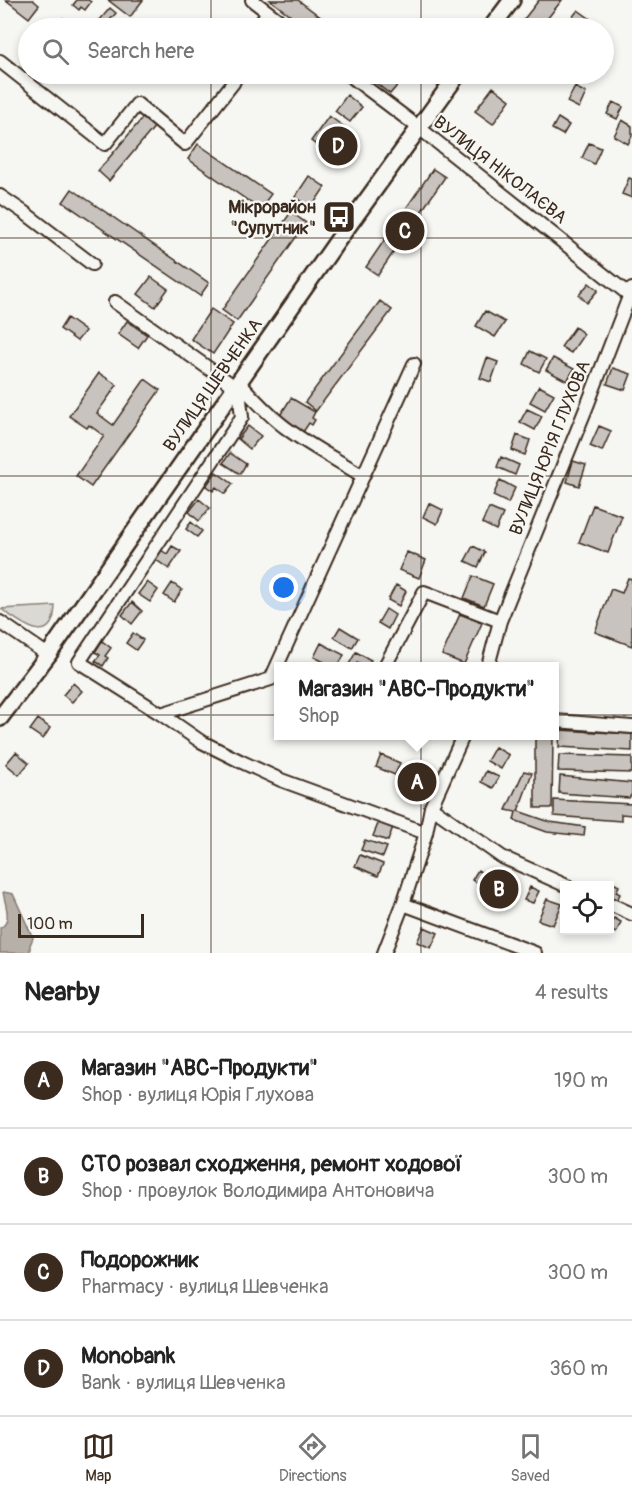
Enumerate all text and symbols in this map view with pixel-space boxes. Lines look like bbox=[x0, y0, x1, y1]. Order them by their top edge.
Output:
search box bbox=[18, 18, 614, 84]
icon: search bbox=[39, 35, 72, 68]
text: Search here bbox=[87, 37, 194, 65]
street label: ВУЛИЦЯ НІКОЛАЄВА bbox=[429, 111, 572, 229]
pin: D bbox=[318, 124, 358, 168]
place label: Мікрорайон "Супутник" bbox=[228, 196, 316, 240]
bus stop icon: Мікрорайон "Супутник" bbox=[321, 199, 357, 235]
pin: C bbox=[386, 208, 424, 254]
street label: ВУЛИЦЯ ШЕВЧЕНКА bbox=[158, 314, 268, 456]
street label: ВУЛИЦЯ ЮРІЯ ГЛУХОВА bbox=[504, 357, 596, 539]
your location bbox=[269, 573, 298, 602]
popup bbox=[274, 662, 559, 740]
text: Магазин "ABC-Продукти" bbox=[298, 675, 535, 703]
text: Shop bbox=[298, 703, 339, 728]
pin: A bbox=[398, 760, 436, 804]
pin: B bbox=[480, 866, 518, 912]
map controls bbox=[560, 881, 614, 935]
button: locate bbox=[560, 881, 614, 935]
scale bar bbox=[18, 911, 144, 938]
text: 100 m bbox=[27, 914, 73, 934]
text: Nearby bbox=[24, 976, 100, 1008]
text: 4 results bbox=[535, 980, 608, 1005]
text: Магазин "ABC-Продукти" bbox=[81, 1054, 318, 1082]
text: A bbox=[37, 1068, 50, 1093]
text: 190 m bbox=[554, 1068, 608, 1093]
text: Shop · вулиця Юрія Глухова bbox=[81, 1082, 314, 1107]
text: СТО розвал сходження, ремонт ходової bbox=[81, 1150, 463, 1178]
text: B bbox=[38, 1164, 49, 1189]
text: 300 m bbox=[547, 1164, 608, 1189]
text: Shop · провулок Володимира Антоновича bbox=[81, 1178, 434, 1203]
text: Подорожник bbox=[81, 1246, 199, 1274]
text: C bbox=[37, 1260, 50, 1285]
text: 300 m bbox=[547, 1260, 608, 1285]
text: Pharmacy · вулиця Шевченка bbox=[81, 1274, 328, 1299]
text: Monobank bbox=[81, 1342, 175, 1370]
text: D bbox=[37, 1356, 50, 1381]
text: 360 m bbox=[549, 1356, 608, 1381]
text: Bank · вулиця Шевченка bbox=[81, 1370, 286, 1395]
tab: Map bbox=[82, 1430, 115, 1486]
tab: Directions bbox=[279, 1430, 347, 1486]
tab: Saved bbox=[510, 1430, 550, 1486]

